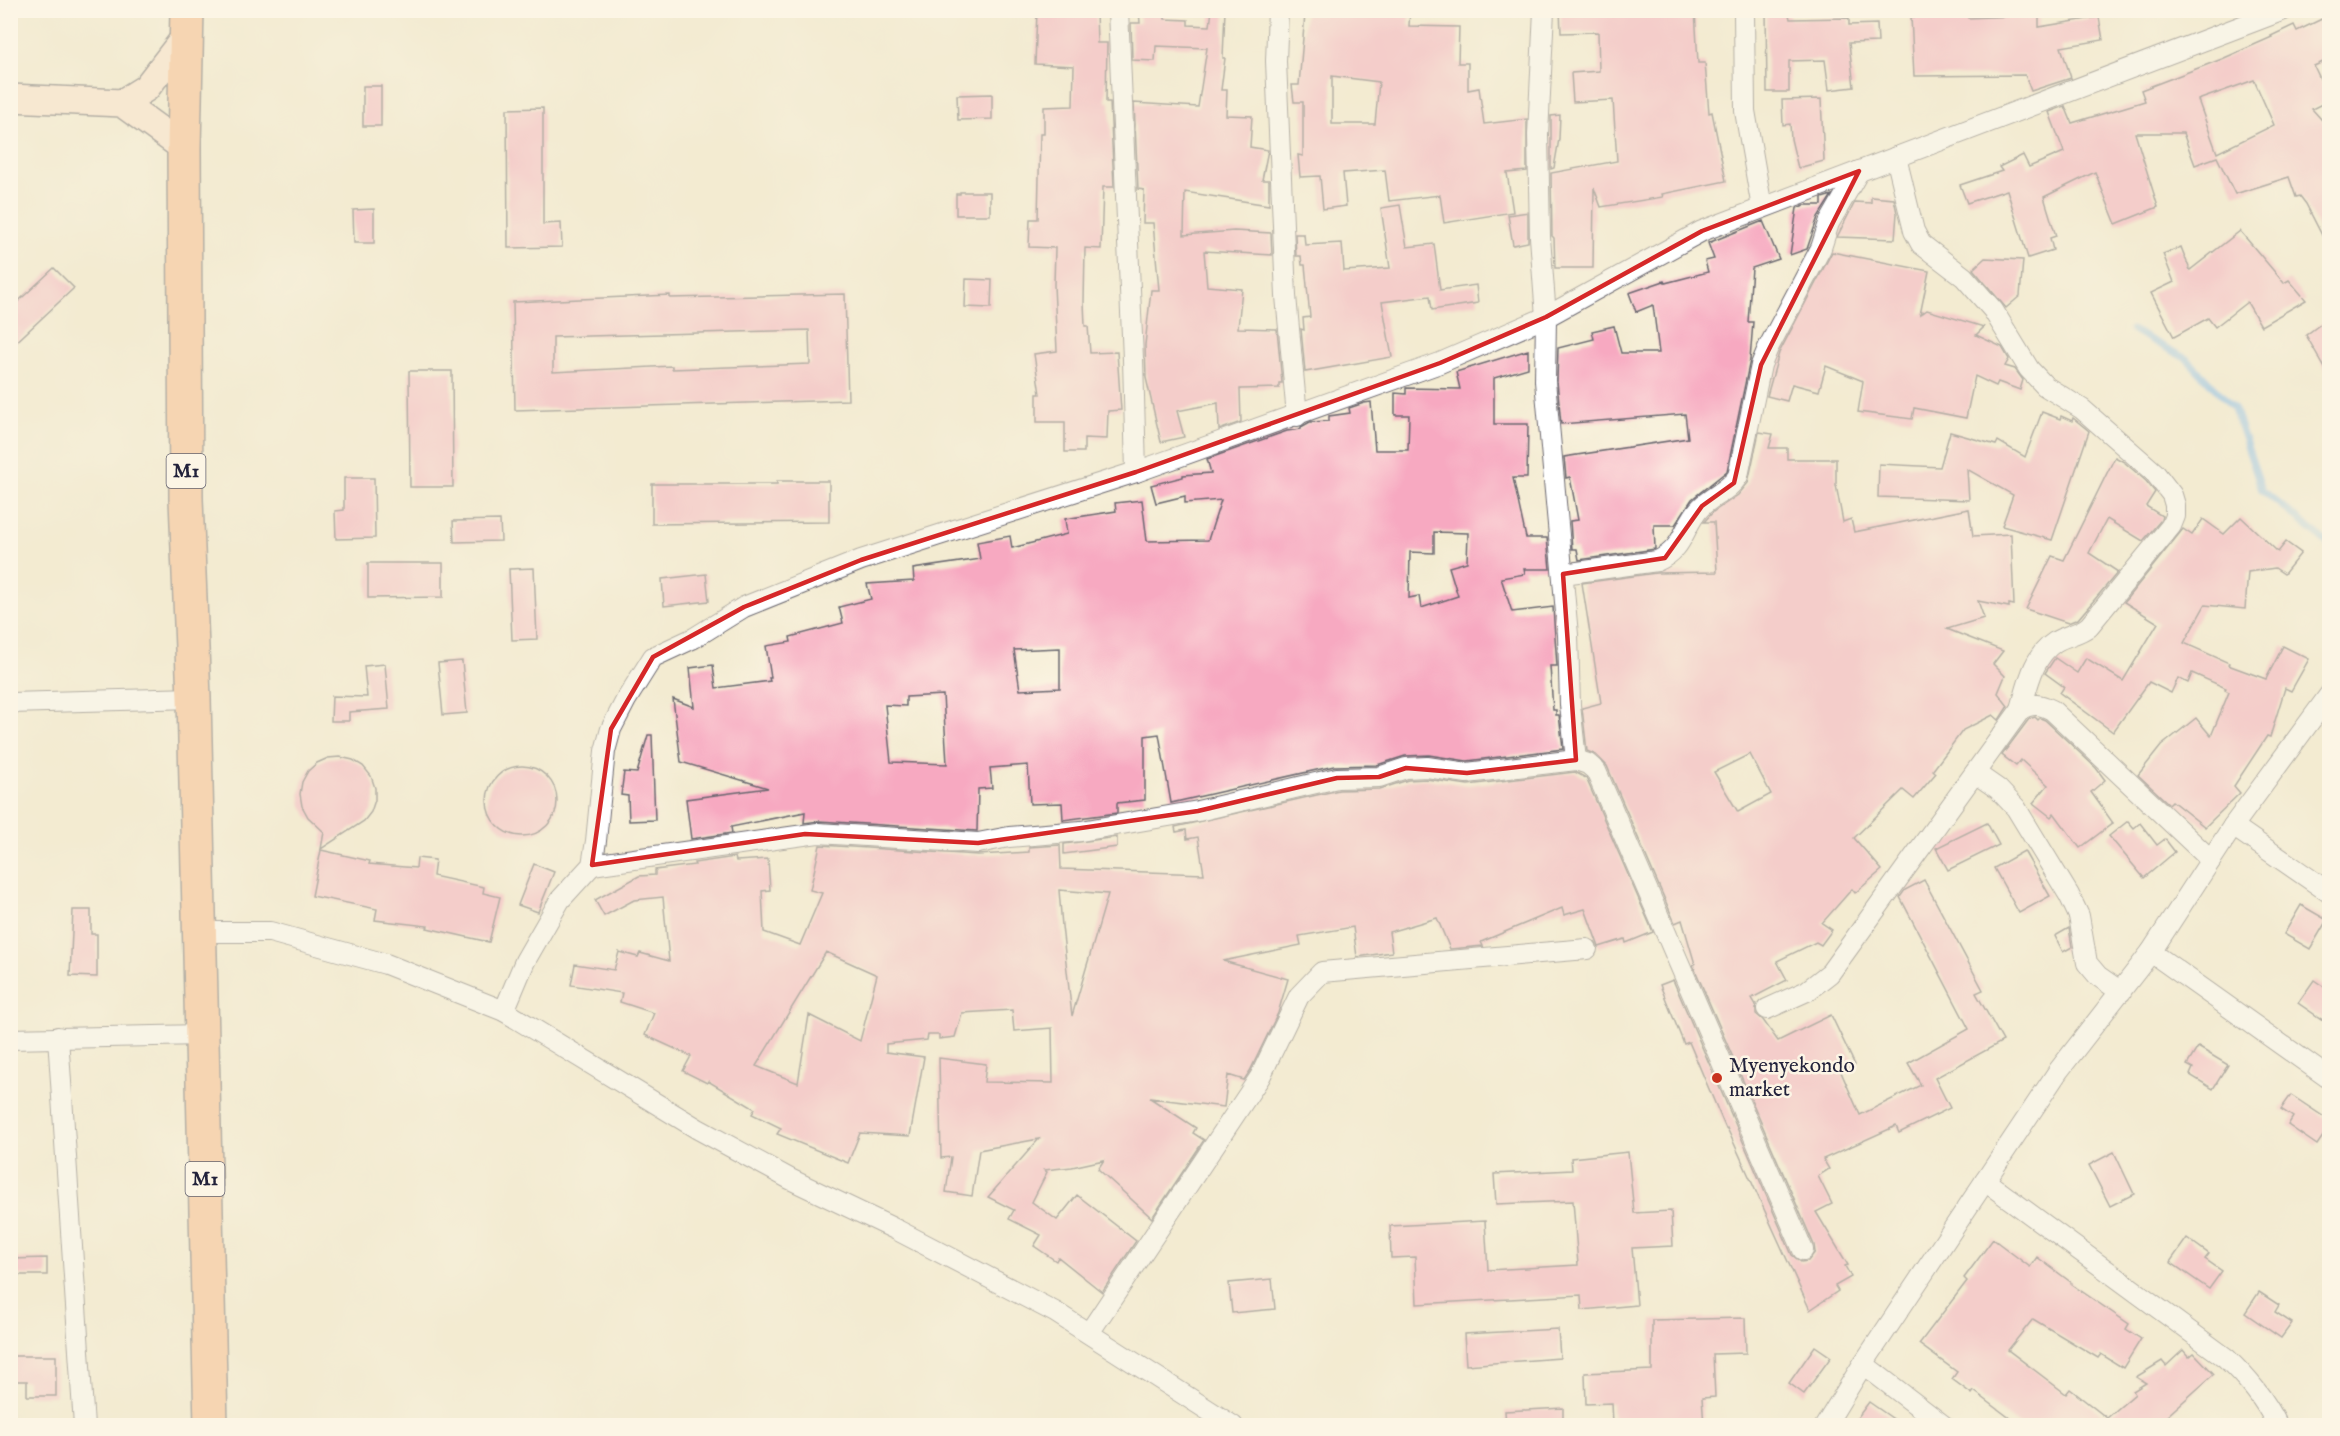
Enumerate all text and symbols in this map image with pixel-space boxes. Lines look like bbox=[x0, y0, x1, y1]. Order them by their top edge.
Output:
road number: M1 bbox=[166, 454, 206, 488]
place label: Myenyekondo market bbox=[1729, 1053, 1855, 1104]
marker: Myenyekondo market bbox=[1710, 1071, 1724, 1085]
road number: M1 bbox=[186, 1162, 224, 1196]

